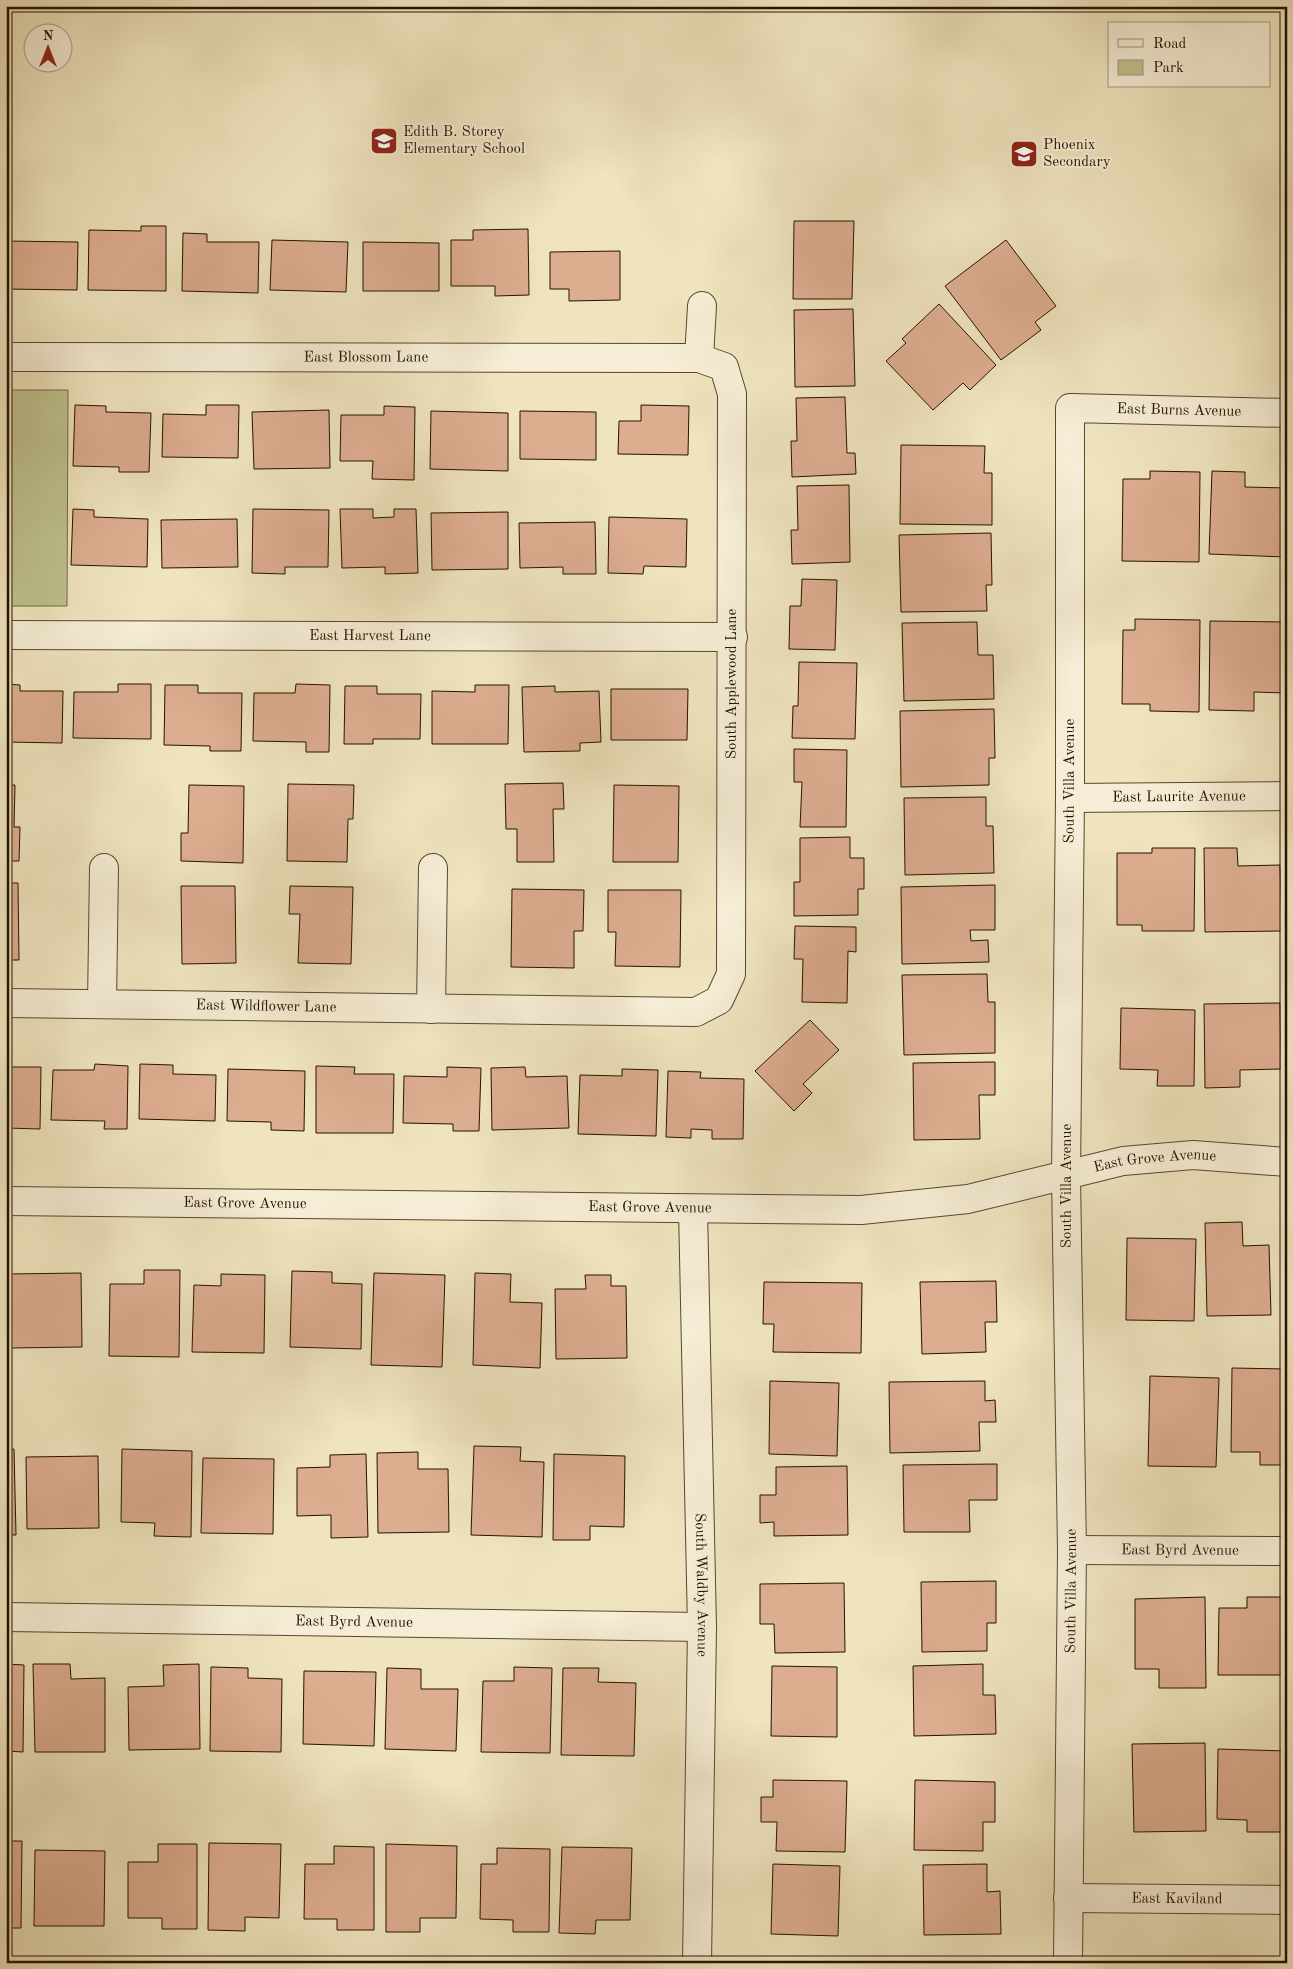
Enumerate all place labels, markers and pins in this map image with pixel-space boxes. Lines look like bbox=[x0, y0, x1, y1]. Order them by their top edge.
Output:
place label: Edith B. Storey Elementary School bbox=[403, 125, 525, 157]
school or university icon: Edith B. Storey Elementary School bbox=[369, 126, 399, 156]
place label: Phoenix Secondary bbox=[1043, 138, 1111, 170]
school or university icon: Phoenix Secondary bbox=[1009, 139, 1039, 169]

